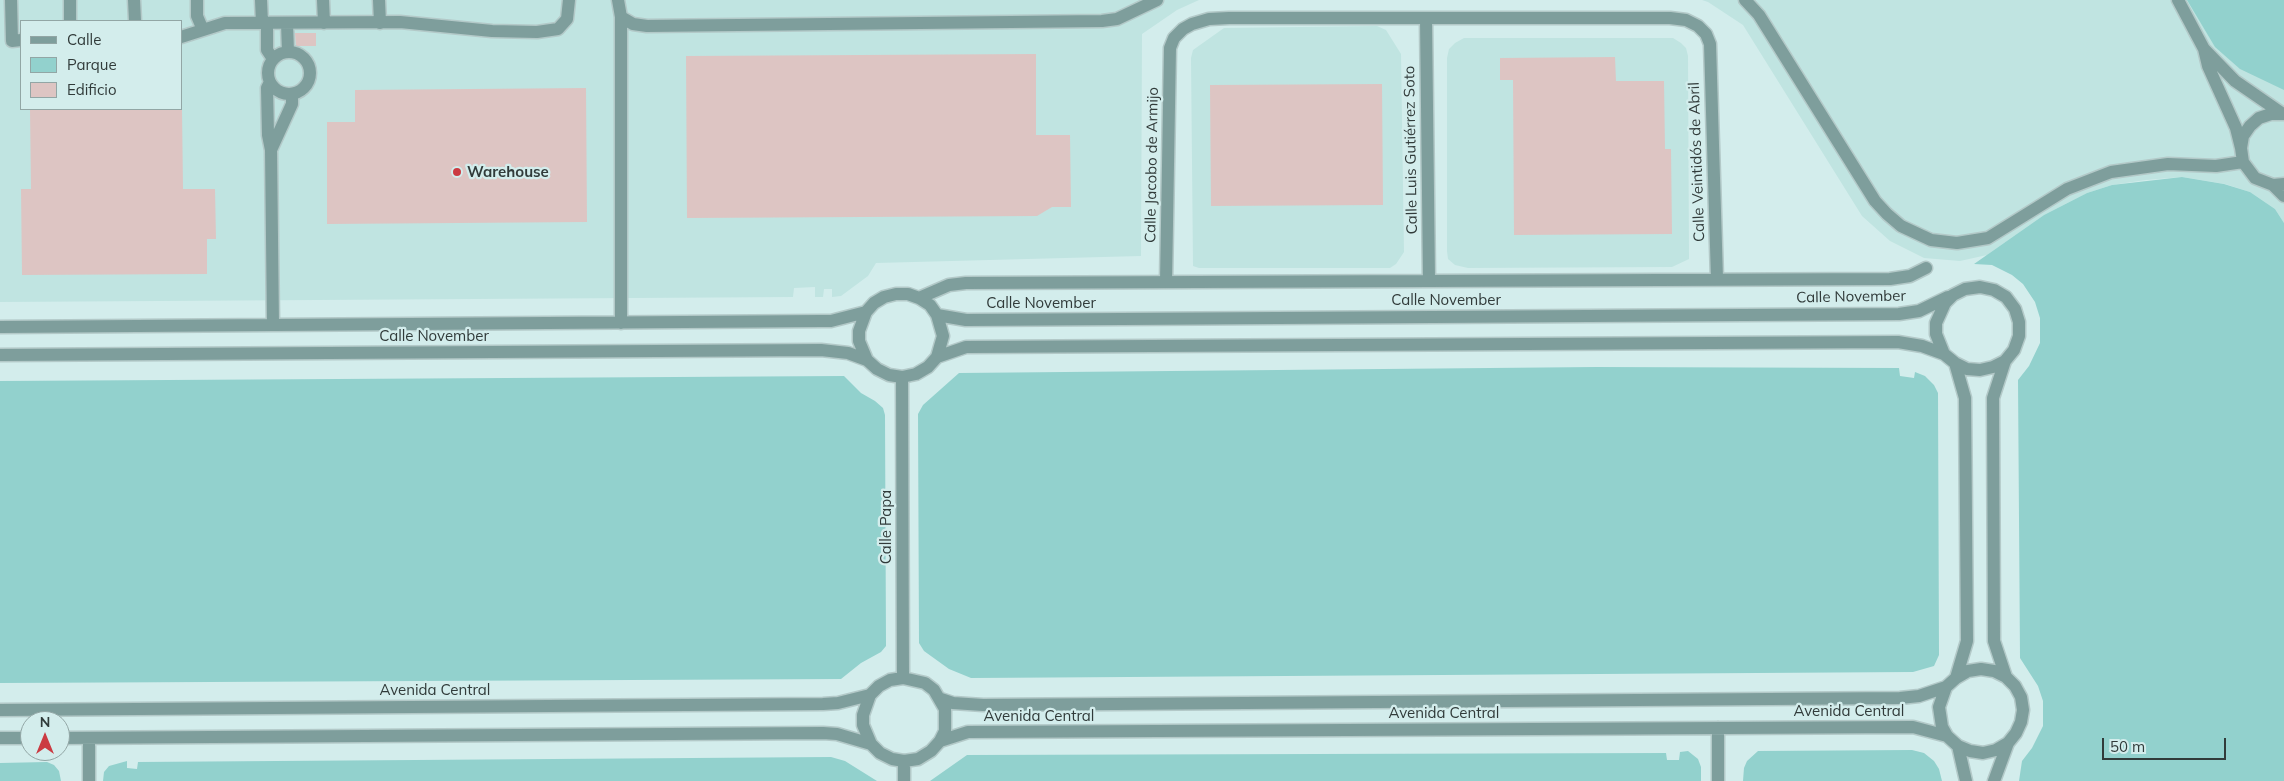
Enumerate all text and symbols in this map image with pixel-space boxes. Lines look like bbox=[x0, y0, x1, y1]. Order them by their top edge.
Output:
legend bbox=[20, 20, 182, 110]
text: Calle bbox=[67, 30, 101, 49]
text: Parque bbox=[67, 55, 117, 74]
street label: Calle Luis Gutiérrez Soto bbox=[1401, 66, 1421, 234]
text: Edificio bbox=[67, 80, 117, 99]
street label: Calle Veintidós de Abril bbox=[1685, 82, 1709, 242]
street label: Calle Jacobo de Armijo bbox=[1142, 87, 1162, 243]
place label: Warehouse bbox=[467, 163, 549, 181]
marker: Warehouse bbox=[451, 166, 463, 178]
street label: Calle November bbox=[1796, 287, 1906, 307]
street label: Calle November bbox=[1391, 291, 1501, 309]
street label: Calle November bbox=[986, 294, 1096, 312]
street label: Calle November bbox=[379, 327, 489, 345]
street label: Calle Papa bbox=[877, 490, 895, 564]
street label: Avenida Central bbox=[380, 681, 490, 699]
street label: Avenida Central bbox=[1794, 702, 1904, 720]
street label: Avenida Central bbox=[1389, 704, 1499, 722]
street label: Avenida Central bbox=[984, 707, 1094, 725]
north arrow bbox=[20, 711, 70, 761]
text: N bbox=[40, 713, 50, 731]
scale bar bbox=[2104, 728, 2228, 760]
text: 50 m bbox=[2110, 737, 2145, 756]

